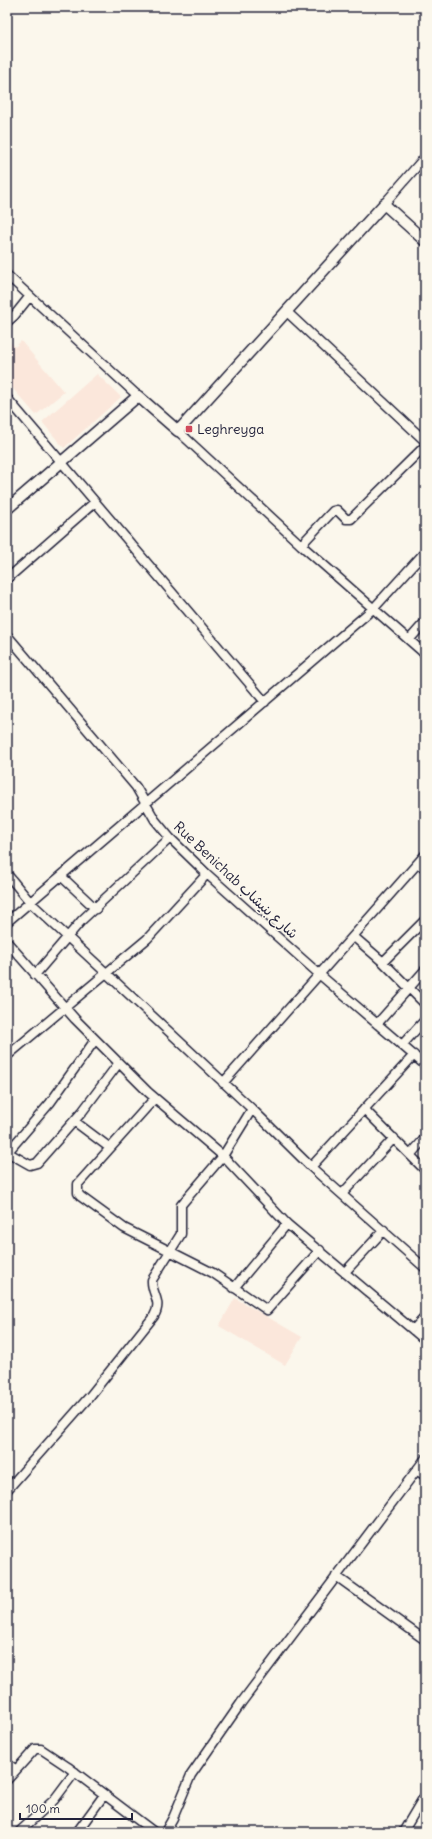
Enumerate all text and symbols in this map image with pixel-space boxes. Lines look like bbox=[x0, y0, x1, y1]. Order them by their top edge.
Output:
place label: Leghreyga bbox=[197, 420, 264, 438]
marker: Leghreyga bbox=[184, 424, 194, 434]
street label: Rue Benichab شارع بنيشاب bbox=[169, 818, 302, 943]
scale bar bbox=[20, 1795, 132, 1821]
text: 100 m bbox=[26, 1801, 60, 1816]

